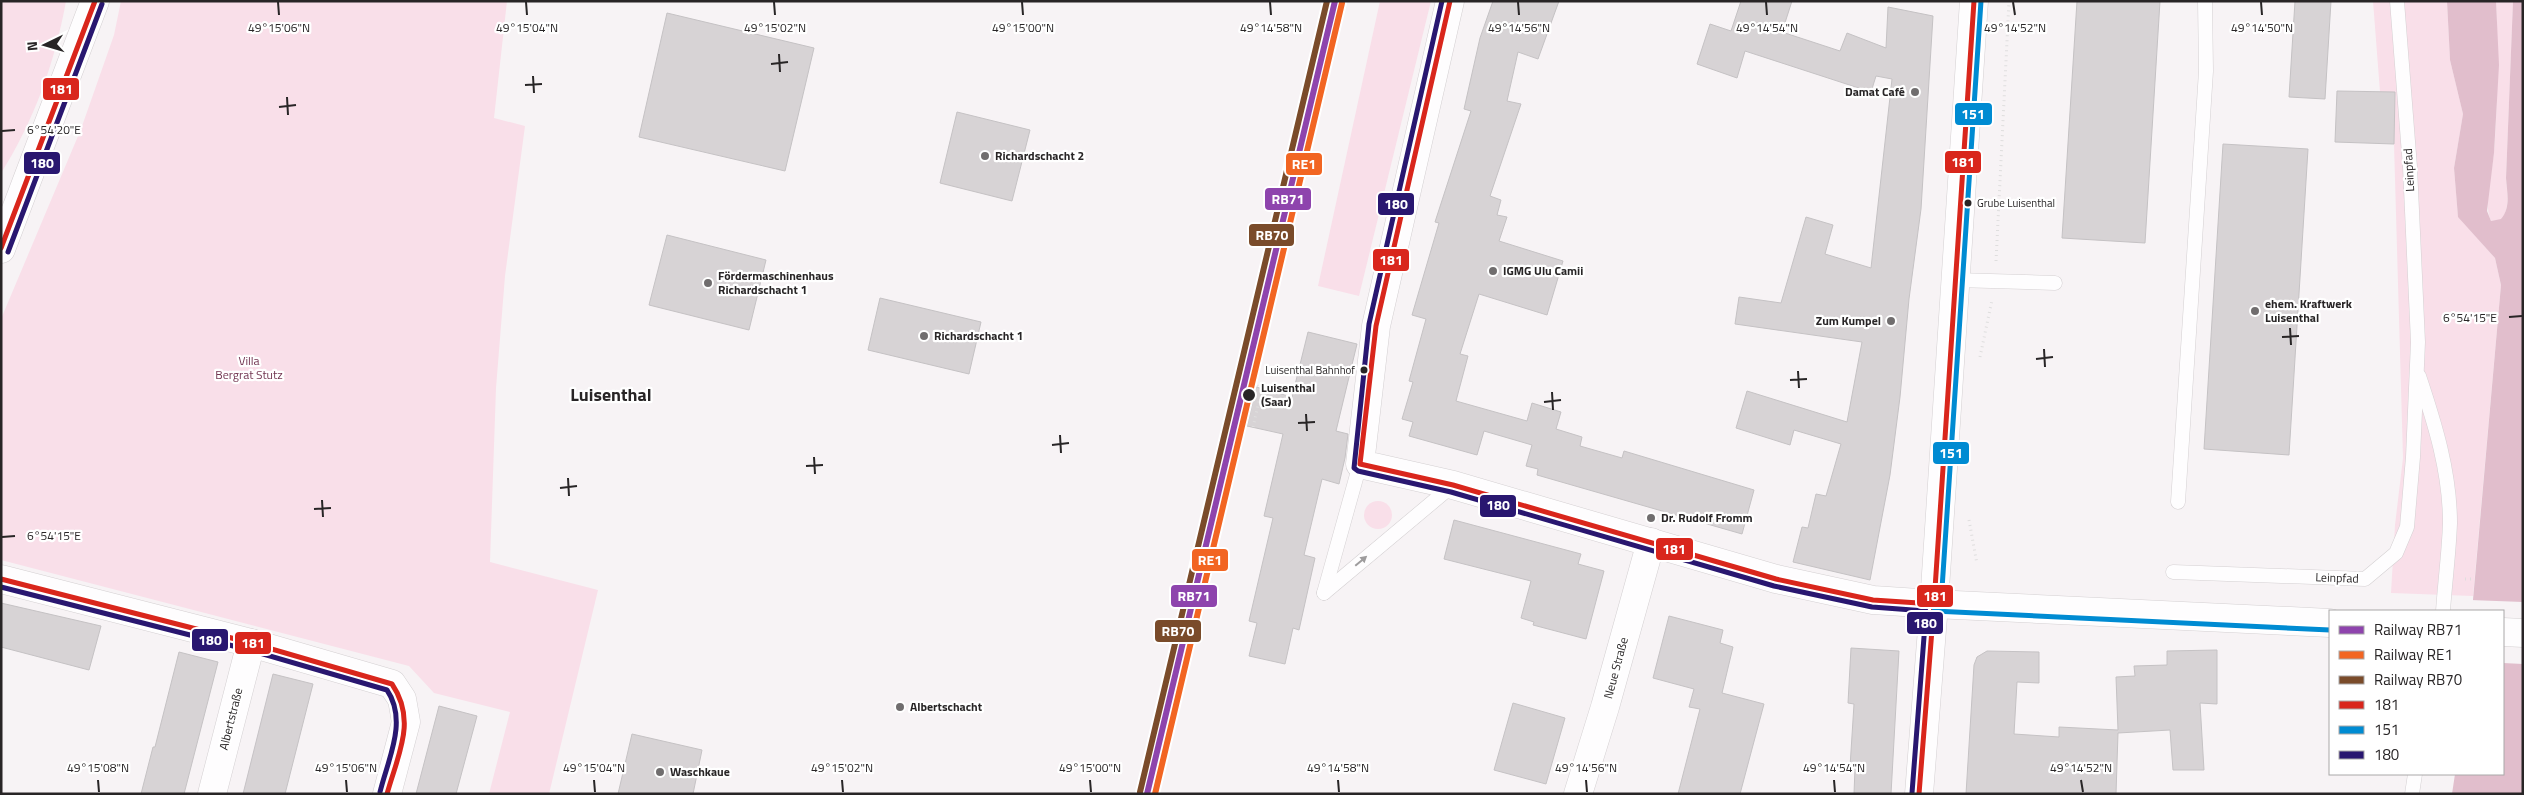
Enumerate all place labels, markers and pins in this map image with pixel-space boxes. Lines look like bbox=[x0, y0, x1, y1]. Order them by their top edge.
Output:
place label: Damat Café bbox=[1845, 82, 1905, 101]
marker: Damat Café bbox=[1909, 86, 1921, 98]
place label: Richardschacht 2 bbox=[995, 146, 1084, 165]
marker: Richardschacht 2 bbox=[979, 150, 991, 162]
place label: Grube Luisenthal bbox=[1977, 195, 2055, 211]
marker: Grube Luisenthal bbox=[1963, 198, 1973, 208]
place label: IGMG Ulu Camii bbox=[1503, 261, 1583, 280]
marker: IGMG Ulu Camii bbox=[1487, 265, 1499, 277]
place label: Fördermaschinenhaus Richardschacht 1 bbox=[718, 266, 834, 299]
marker: Fördermaschinenhaus Richardschacht 1 bbox=[702, 277, 714, 289]
place label: ehem. Kraftwerk Luisenthal bbox=[2265, 294, 2353, 327]
marker: ehem. Kraftwerk Luisenthal bbox=[2249, 305, 2261, 317]
place label: Zum Kumpel bbox=[1816, 311, 1881, 330]
marker: Zum Kumpel bbox=[1885, 315, 1897, 327]
place label: Richardschacht 1 bbox=[934, 326, 1023, 345]
marker: Richardschacht 1 bbox=[918, 330, 930, 342]
place label: Luisenthal Bahnhof bbox=[1265, 362, 1355, 378]
marker: Luisenthal Bahnhof bbox=[1359, 365, 1369, 375]
place label: Luisenthal (Saar) bbox=[1261, 378, 1315, 411]
marker: Luisenthal (Saar) bbox=[1241, 387, 1257, 403]
place label: Dr. Rudolf Fromm bbox=[1661, 508, 1753, 527]
marker: Dr. Rudolf Fromm bbox=[1645, 512, 1657, 524]
place label: Albertschacht bbox=[910, 697, 983, 716]
marker: Albertschacht bbox=[894, 701, 906, 713]
place label: Waschkaue bbox=[670, 762, 730, 781]
marker: Waschkaue bbox=[654, 766, 666, 778]

